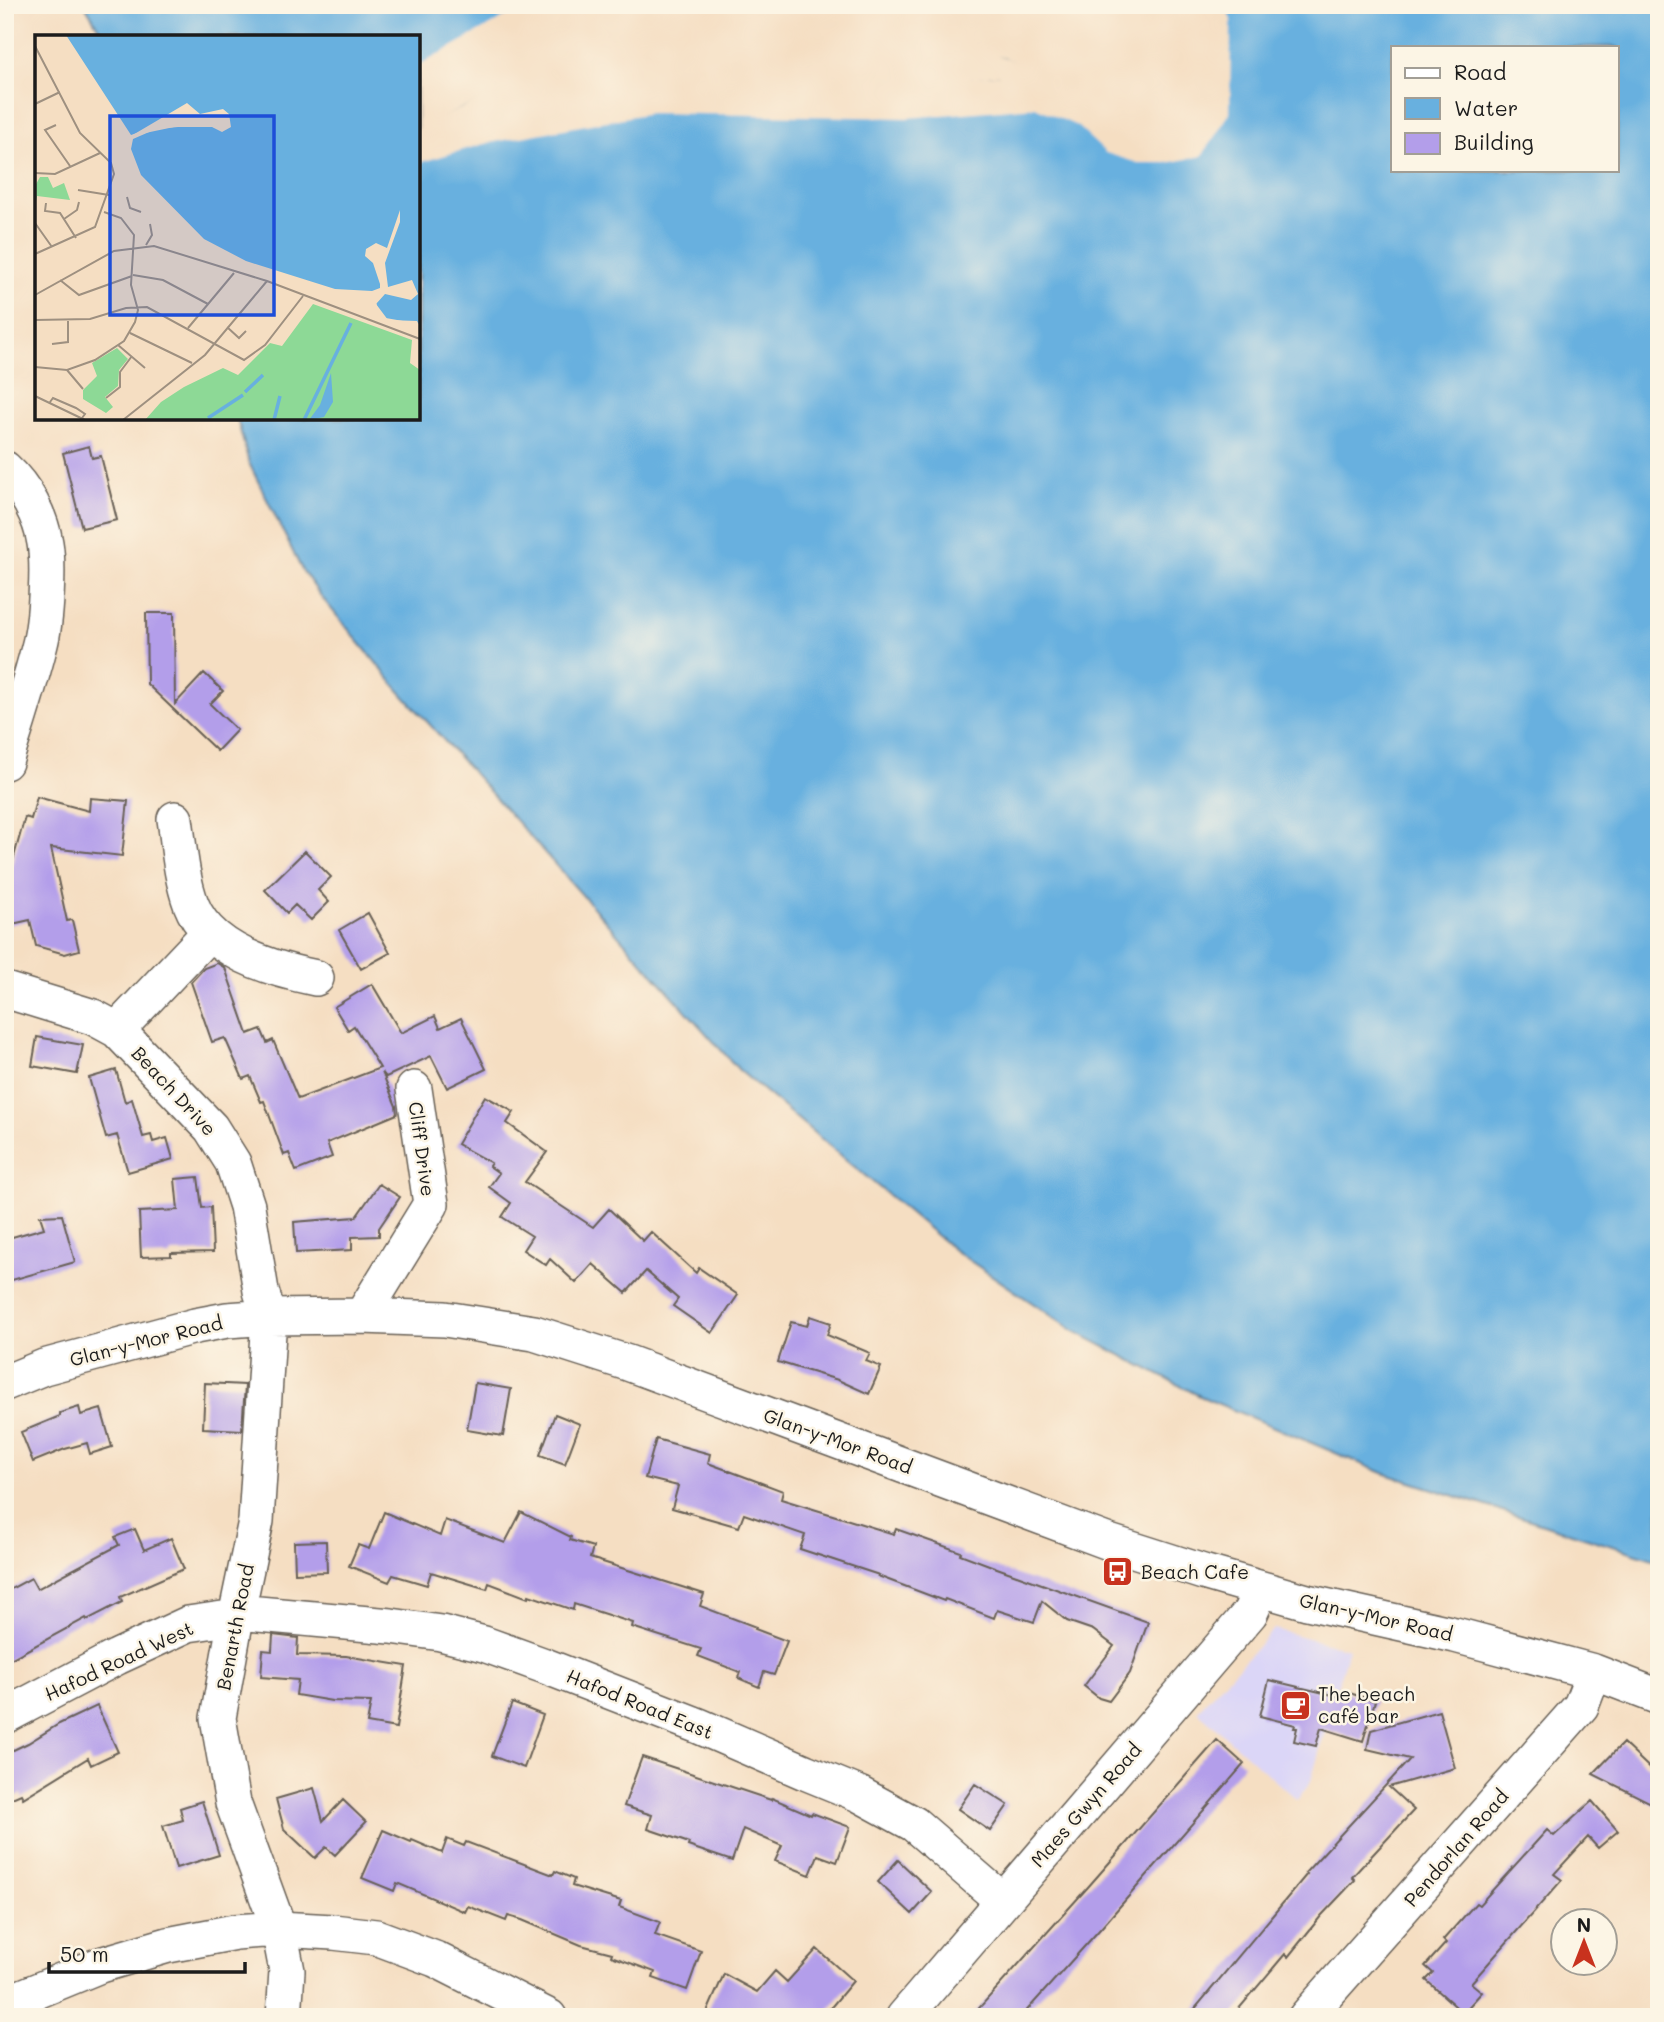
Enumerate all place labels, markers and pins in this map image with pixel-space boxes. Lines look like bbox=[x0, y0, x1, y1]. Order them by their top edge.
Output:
bus stop icon: Beach Cafe bbox=[1101, 1555, 1135, 1589]
place label: Beach Cafe bbox=[1141, 1559, 1249, 1584]
place label: The beach café bar bbox=[1318, 1681, 1415, 1728]
cafe icon: The beach café bar bbox=[1278, 1688, 1312, 1722]

